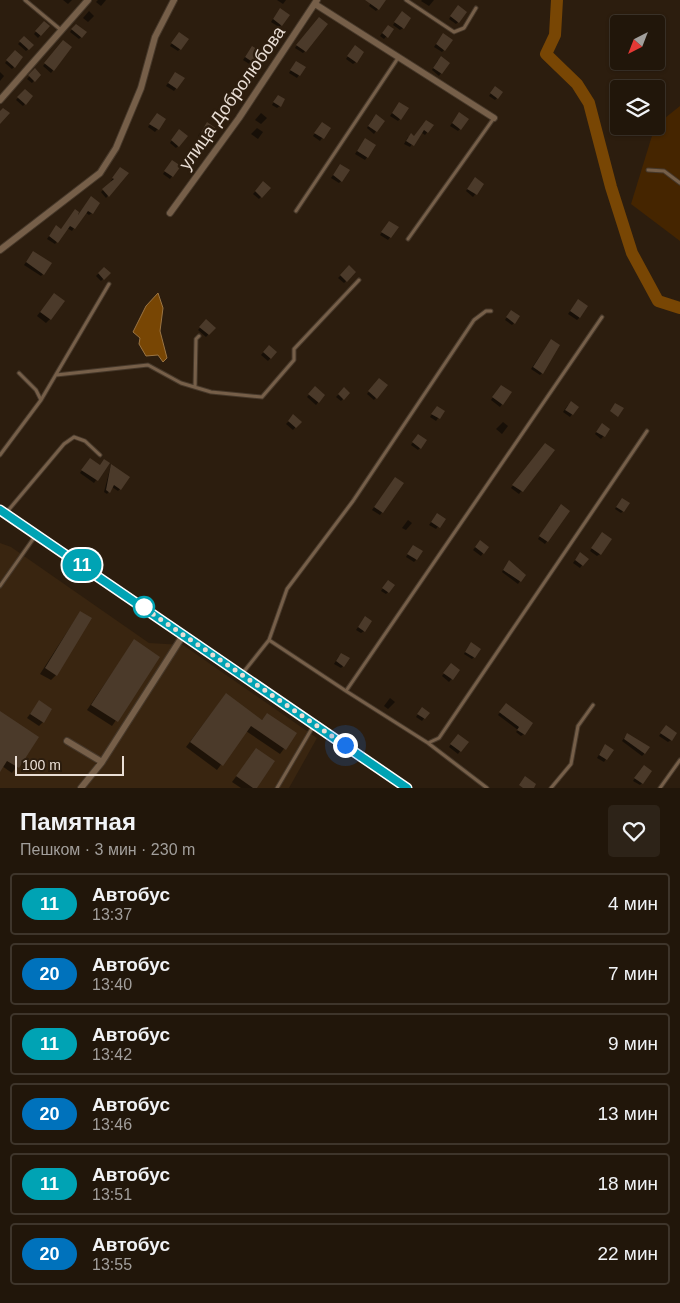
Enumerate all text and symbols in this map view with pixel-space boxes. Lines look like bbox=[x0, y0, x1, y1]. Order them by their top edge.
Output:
north arrow bbox=[610, 15, 665, 70]
map controls bbox=[610, 15, 665, 135]
street label: улица Добролюбова bbox=[175, 22, 290, 174]
button: layers bbox=[610, 80, 665, 135]
line badge: 11 bbox=[59, 549, 104, 581]
text: 11 bbox=[72, 555, 92, 575]
unlabelled marker bbox=[133, 596, 155, 618]
your location bbox=[333, 733, 358, 758]
scale bar bbox=[15, 753, 124, 776]
text: 100 m bbox=[22, 757, 61, 773]
button: heart bbox=[608, 805, 660, 857]
text: Памятная bbox=[20, 808, 136, 835]
text: Пешком · 3 мин · 230 m bbox=[20, 841, 195, 858]
text: Автобус bbox=[92, 884, 170, 905]
text: 4 мин bbox=[608, 893, 658, 914]
text: 11 bbox=[40, 894, 59, 914]
text: 13:37 bbox=[92, 906, 132, 923]
text: Автобус bbox=[92, 954, 170, 975]
text: 7 мин bbox=[608, 963, 658, 984]
text: 20 bbox=[39, 964, 60, 984]
text: 13:40 bbox=[92, 976, 132, 993]
text: Автобус bbox=[92, 1024, 170, 1045]
text: 9 мин bbox=[608, 1033, 658, 1054]
text: 11 bbox=[40, 1034, 59, 1054]
text: 13:42 bbox=[92, 1046, 132, 1063]
text: Автобус bbox=[92, 1094, 170, 1115]
text: 13 мин bbox=[597, 1103, 658, 1124]
text: 20 bbox=[39, 1104, 60, 1124]
text: 13:46 bbox=[92, 1116, 132, 1133]
text: Автобус bbox=[92, 1164, 170, 1185]
text: 18 мин bbox=[597, 1173, 658, 1194]
text: 11 bbox=[40, 1174, 59, 1194]
text: 13:51 bbox=[92, 1186, 132, 1203]
text: Автобус bbox=[92, 1234, 170, 1255]
text: 22 мин bbox=[597, 1243, 658, 1264]
text: 20 bbox=[39, 1244, 60, 1264]
text: 13:55 bbox=[92, 1256, 132, 1273]

